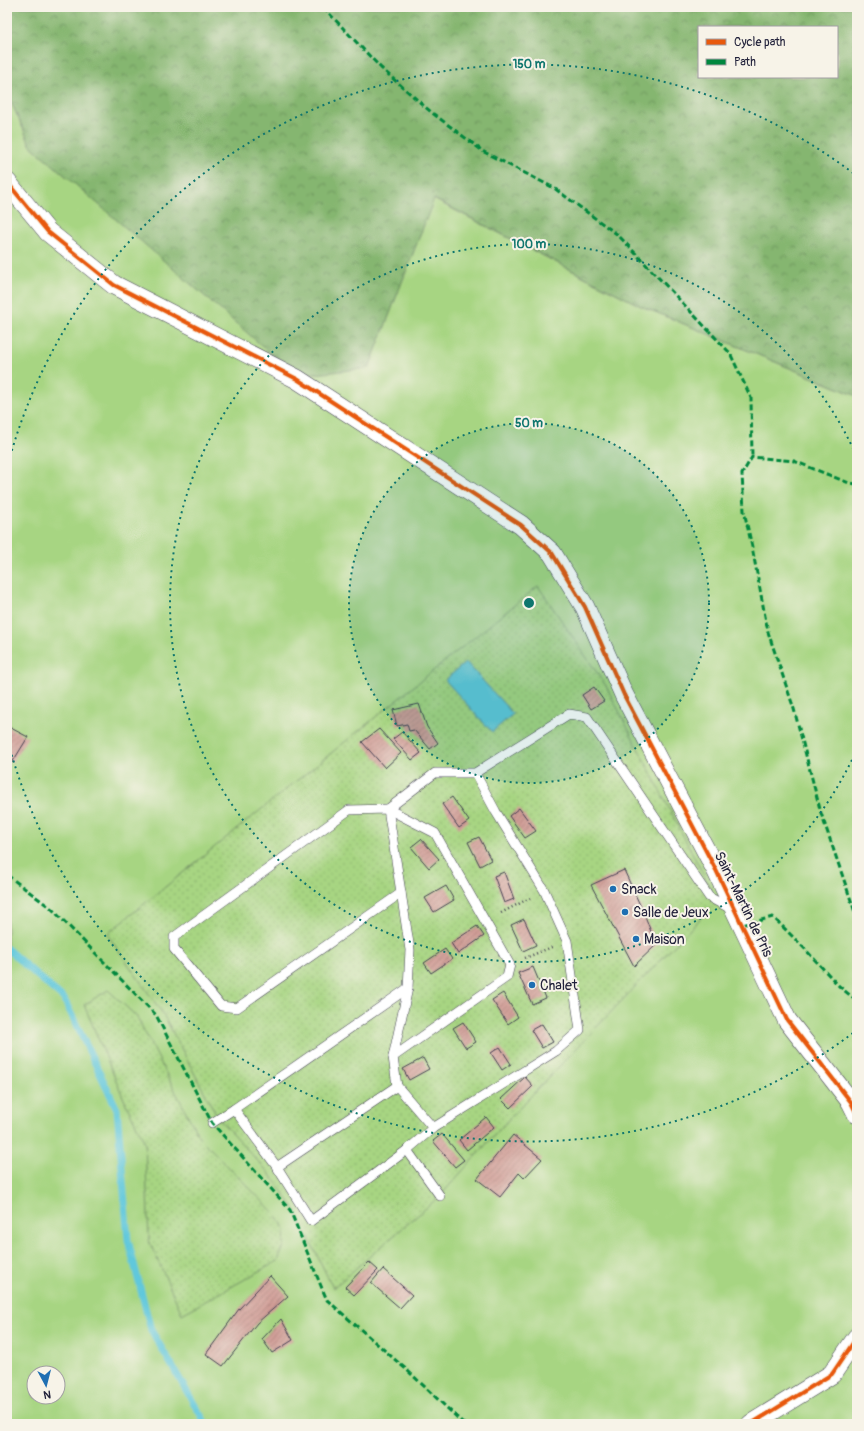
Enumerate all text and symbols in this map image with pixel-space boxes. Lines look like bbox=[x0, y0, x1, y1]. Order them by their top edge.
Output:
legend bbox=[698, 26, 838, 78]
text: Cycle path bbox=[734, 35, 786, 50]
text: Path bbox=[734, 55, 756, 70]
text: 150 m bbox=[513, 57, 546, 72]
text: 100 m bbox=[512, 237, 547, 252]
text: 50 m bbox=[515, 416, 543, 431]
centre of rings bbox=[522, 596, 536, 610]
street label: Saint-Martin de Pris bbox=[711, 849, 777, 960]
place label: Snack bbox=[621, 881, 657, 898]
marker: Snack bbox=[608, 884, 618, 894]
place label: Salle de Jeux bbox=[633, 904, 709, 921]
marker: Salle de Jeux bbox=[620, 907, 630, 917]
place label: Maison bbox=[644, 931, 685, 948]
marker: Maison bbox=[631, 934, 641, 944]
place label: Chalet bbox=[540, 977, 578, 994]
marker: Chalet bbox=[527, 980, 537, 990]
north arrow bbox=[26, 1365, 66, 1405]
text: N bbox=[42, 1388, 52, 1401]

